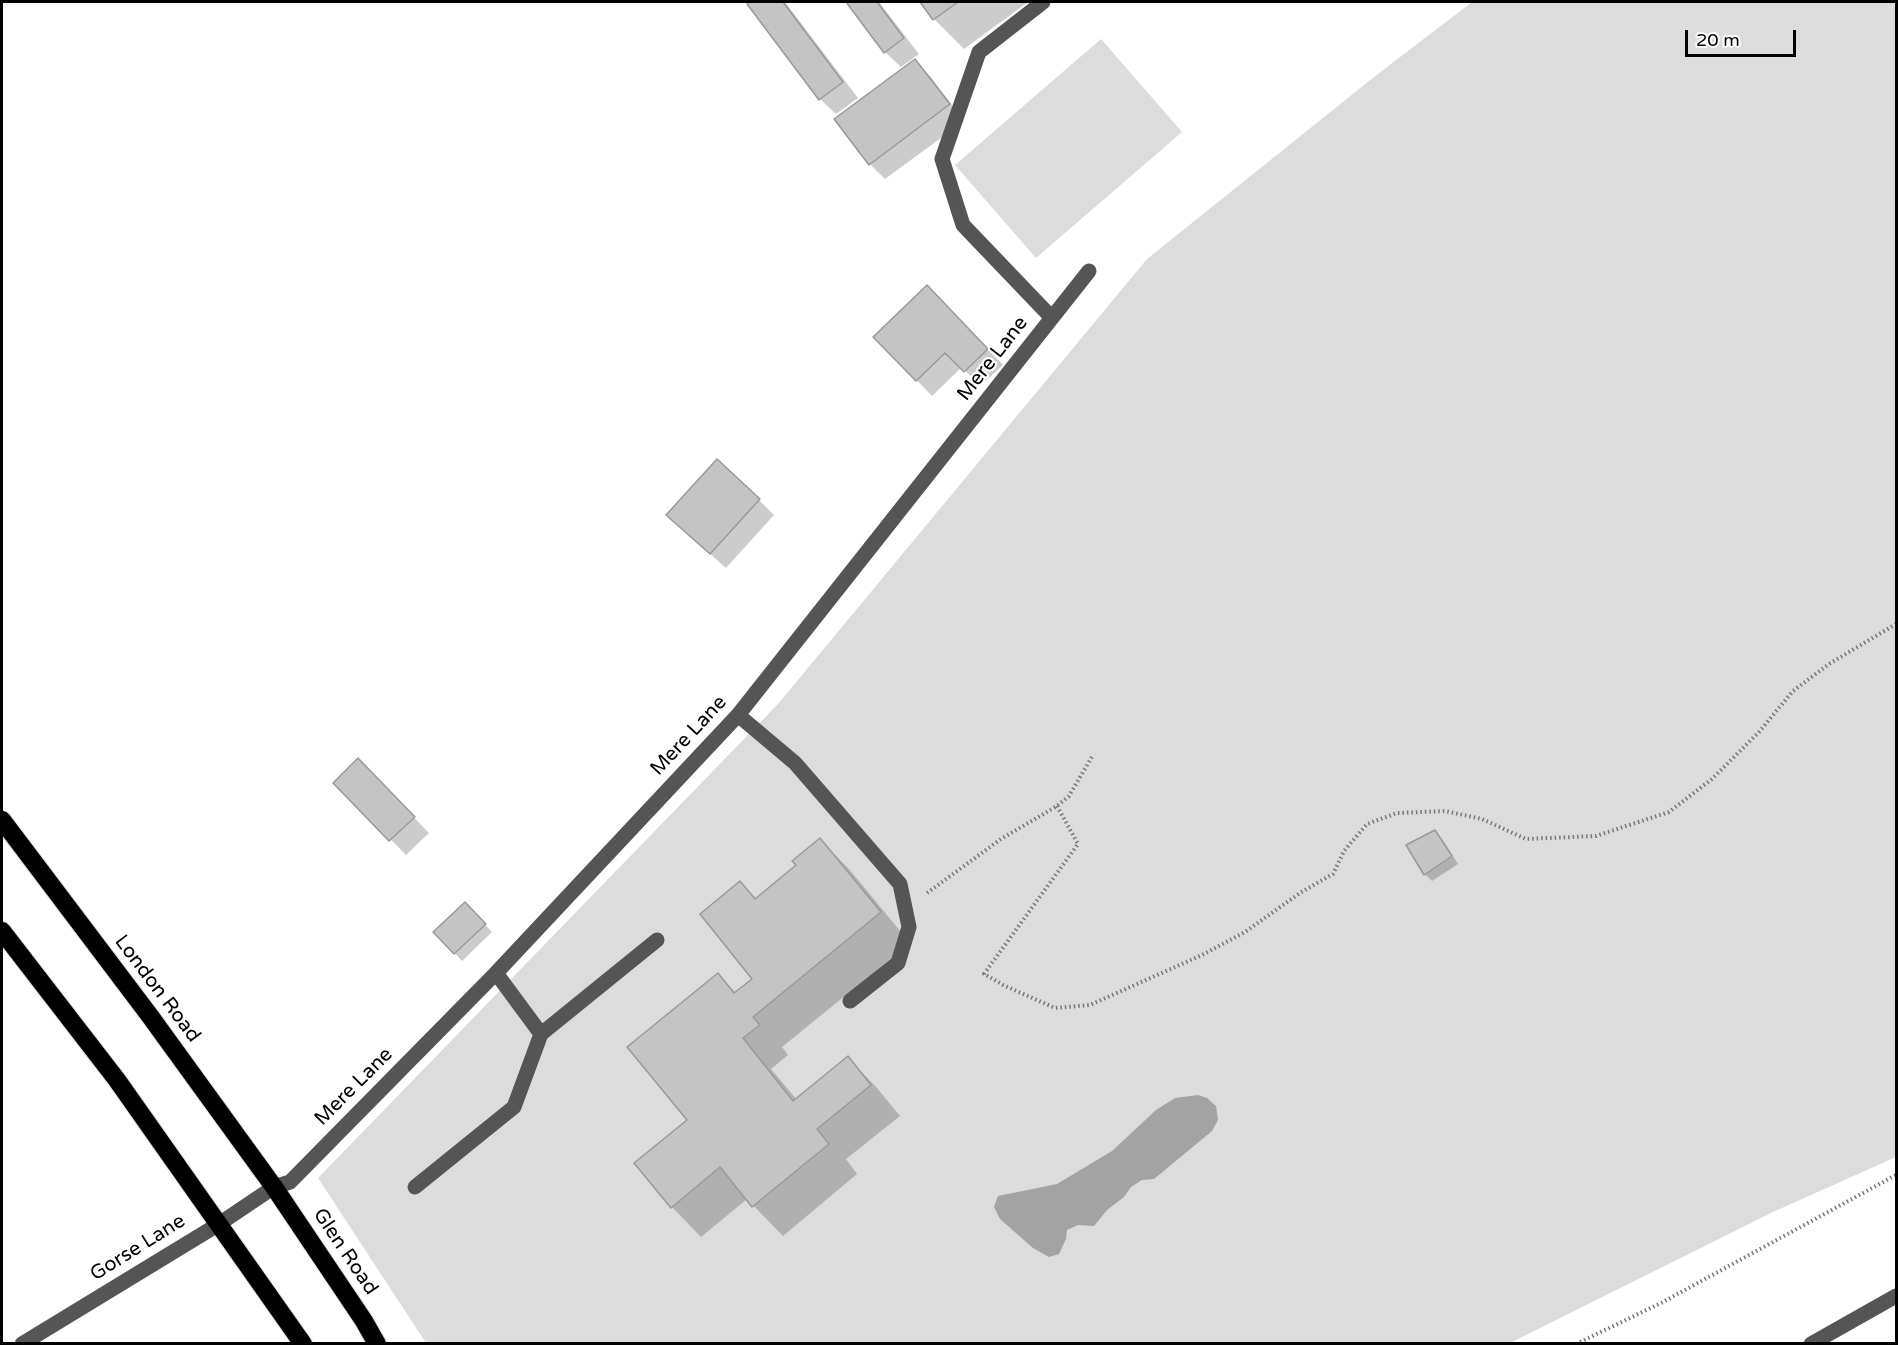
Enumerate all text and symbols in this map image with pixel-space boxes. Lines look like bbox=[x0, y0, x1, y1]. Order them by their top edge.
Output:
scale bar bbox=[1688, 18, 1799, 56]
text: 20 m bbox=[1696, 29, 1740, 51]
street label: Mere Lane bbox=[953, 312, 1033, 406]
street label: Mere Lane bbox=[646, 691, 732, 781]
street label: London Road bbox=[109, 931, 205, 1047]
street label: Mere Lane bbox=[310, 1043, 398, 1131]
street label: Glen Road bbox=[307, 1204, 383, 1300]
street label: Gorse Lane bbox=[86, 1209, 190, 1287]

